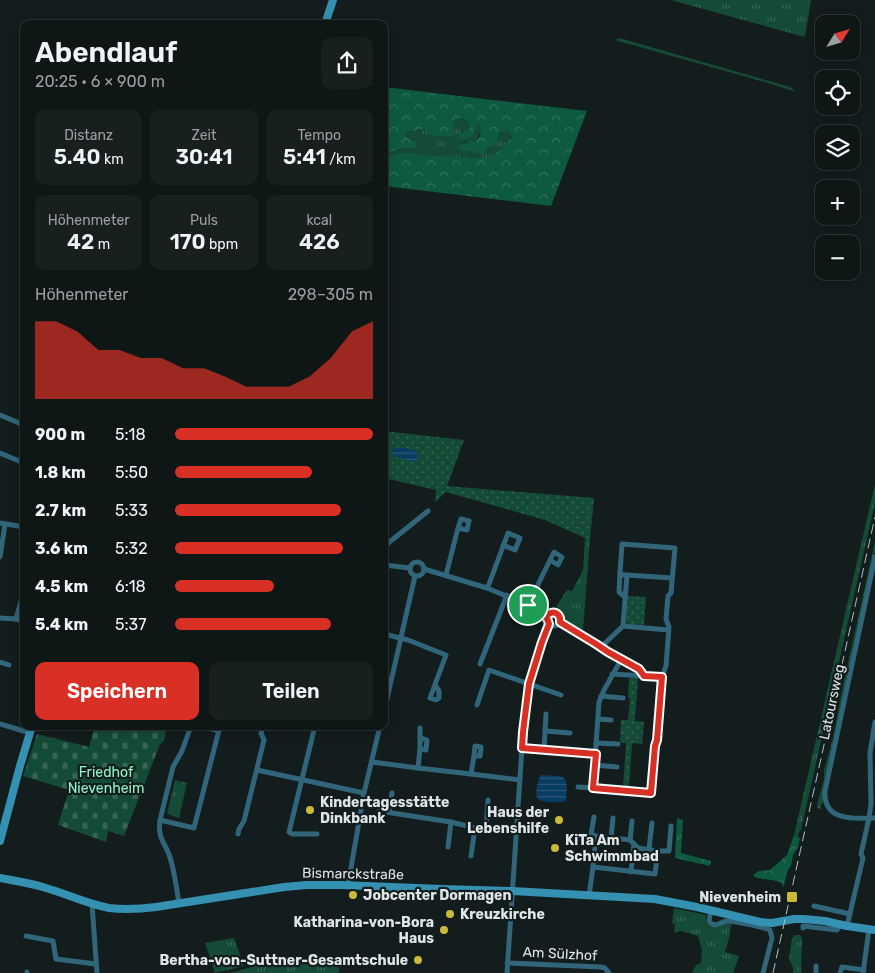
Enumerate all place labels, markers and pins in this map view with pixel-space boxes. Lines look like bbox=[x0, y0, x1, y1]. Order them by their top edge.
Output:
pin bbox=[507, 584, 549, 626]
place label: Kindertagesstätte Dinkbank bbox=[320, 794, 449, 827]
marker: Kindertagesstätte Dinkbank bbox=[304, 804, 316, 816]
place label: Haus der Lebenshilfe bbox=[467, 804, 550, 837]
marker: Haus der Lebenshilfe bbox=[553, 814, 565, 826]
place label: KiTa Am Schwimmbad bbox=[565, 832, 659, 865]
marker: KiTa Am Schwimmbad bbox=[549, 842, 561, 854]
place label: Jobcenter Dormagen bbox=[363, 887, 511, 904]
marker: Jobcenter Dormagen bbox=[347, 889, 359, 901]
place label: Nievenheim bbox=[699, 889, 781, 906]
marker: Nievenheim bbox=[785, 890, 799, 904]
place label: Kreuzkirche bbox=[460, 906, 545, 923]
marker: Kreuzkirche bbox=[444, 908, 456, 920]
place label: Katharina-von-Bora Haus bbox=[294, 914, 434, 947]
marker: Katharina-von-Bora Haus bbox=[438, 924, 450, 936]
place label: Bertha-von-Suttner-Gesamtschule bbox=[159, 952, 408, 969]
marker: Bertha-von-Suttner-Gesamtschule bbox=[412, 954, 424, 966]

